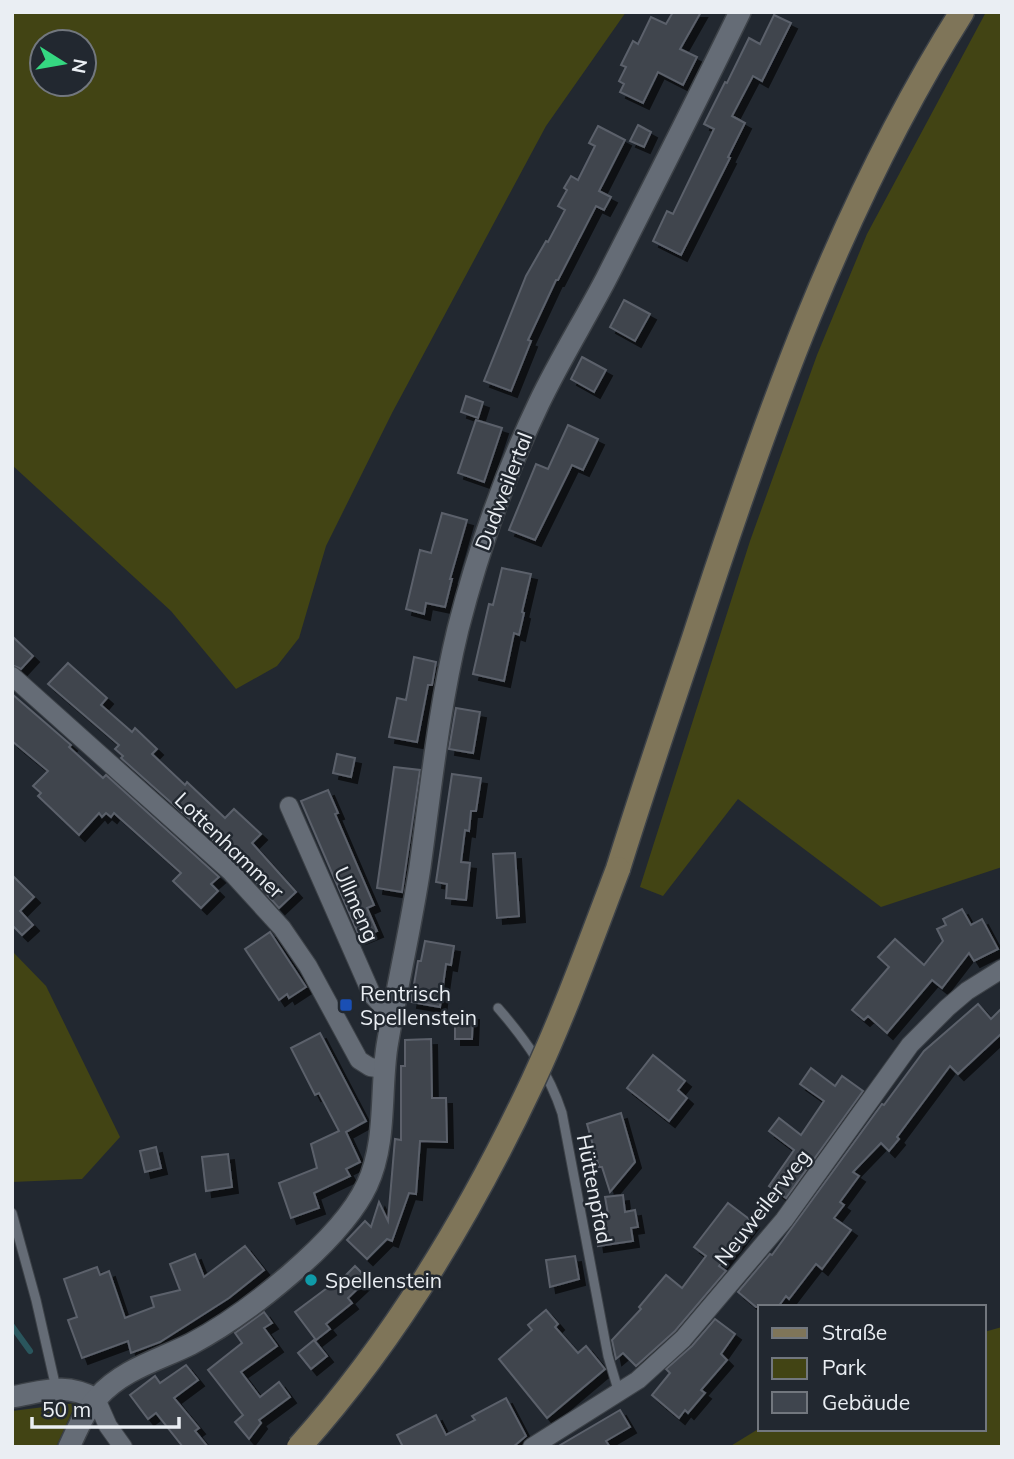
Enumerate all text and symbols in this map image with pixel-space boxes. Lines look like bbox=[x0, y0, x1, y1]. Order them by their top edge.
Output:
north arrow bbox=[28, 28, 98, 98]
text: N bbox=[67, 57, 93, 76]
street label: Dudweilertal bbox=[469, 428, 537, 554]
street label: Lottenhammer bbox=[170, 786, 290, 904]
street label: Ullmeng bbox=[329, 862, 385, 946]
place label: Rentrisch Spellenstein bbox=[360, 980, 477, 1030]
marker: Rentrisch Spellenstein bbox=[338, 997, 354, 1013]
street label: Hüttenpfad bbox=[572, 1132, 618, 1246]
street label: Neuweilerweg bbox=[708, 1144, 816, 1270]
place label: Spellenstein bbox=[325, 1267, 442, 1293]
marker: Spellenstein bbox=[303, 1272, 319, 1288]
legend bbox=[758, 1305, 986, 1431]
text: Straße bbox=[822, 1319, 887, 1345]
text: Park bbox=[822, 1354, 866, 1380]
scale bar bbox=[32, 1386, 178, 1430]
text: Gebäude bbox=[822, 1389, 910, 1415]
text: 50 m bbox=[42, 1396, 91, 1422]

